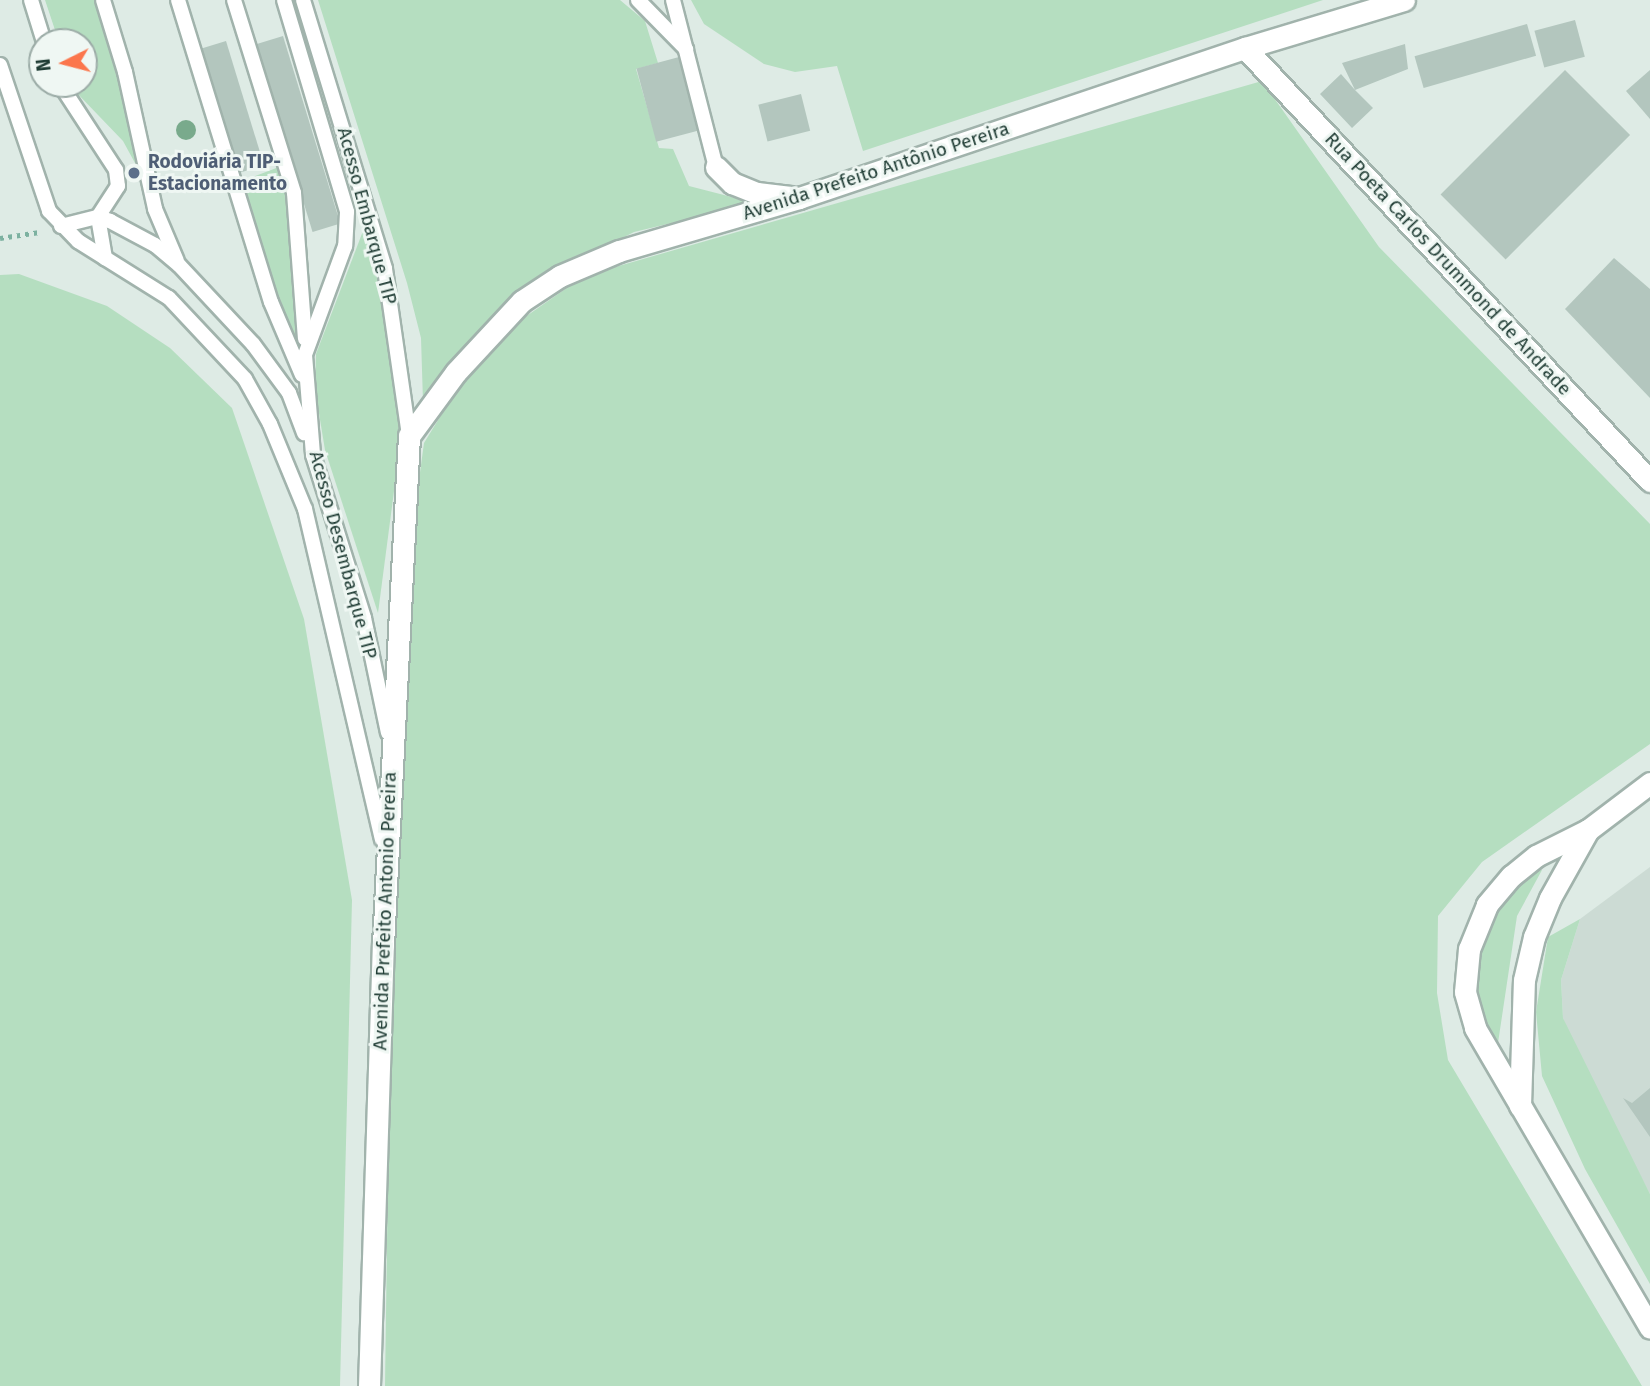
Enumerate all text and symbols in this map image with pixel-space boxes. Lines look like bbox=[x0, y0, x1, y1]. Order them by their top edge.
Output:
north arrow bbox=[28, 28, 98, 98]
text: N bbox=[32, 58, 56, 73]
street label: Avenida Prefeito Antônio Pereira bbox=[740, 117, 1012, 225]
street label: Acesso Embarque TIP bbox=[332, 125, 402, 307]
street label: Rua Poeta Carlos Drummond de Andrade bbox=[1320, 128, 1576, 400]
place label: Rodoviária TIP- Estacionamento bbox=[148, 151, 287, 195]
marker: Rodoviária TIP- Estacionamento bbox=[126, 165, 142, 181]
street label: Acesso Desembarque TIP bbox=[304, 449, 382, 661]
street label: Avenida Prefeito Antonio Pereira bbox=[369, 771, 401, 1051]

